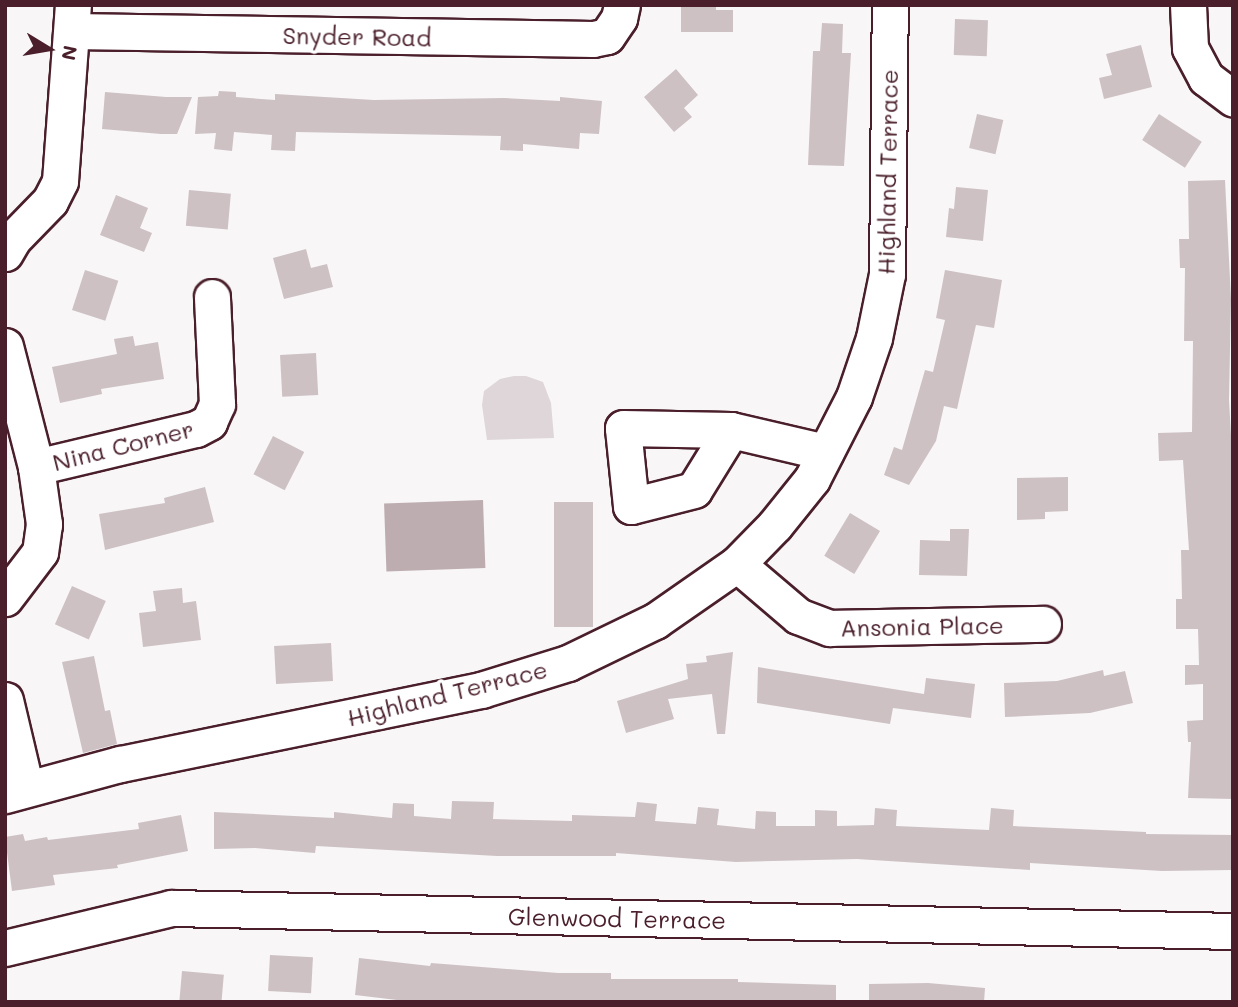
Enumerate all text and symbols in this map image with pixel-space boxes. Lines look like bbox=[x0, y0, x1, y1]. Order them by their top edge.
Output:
north arrow bbox=[14, 14, 84, 84]
street label: Snyder Road bbox=[282, 20, 432, 52]
text: N bbox=[56, 44, 84, 63]
street label: Highland Terrace bbox=[871, 69, 903, 275]
street label: Nina Corner bbox=[49, 414, 197, 476]
street label: Ansonia Place bbox=[840, 610, 1004, 642]
street label: Highland Terrace bbox=[344, 654, 550, 732]
street label: Glenwood Terrace bbox=[508, 902, 726, 934]

